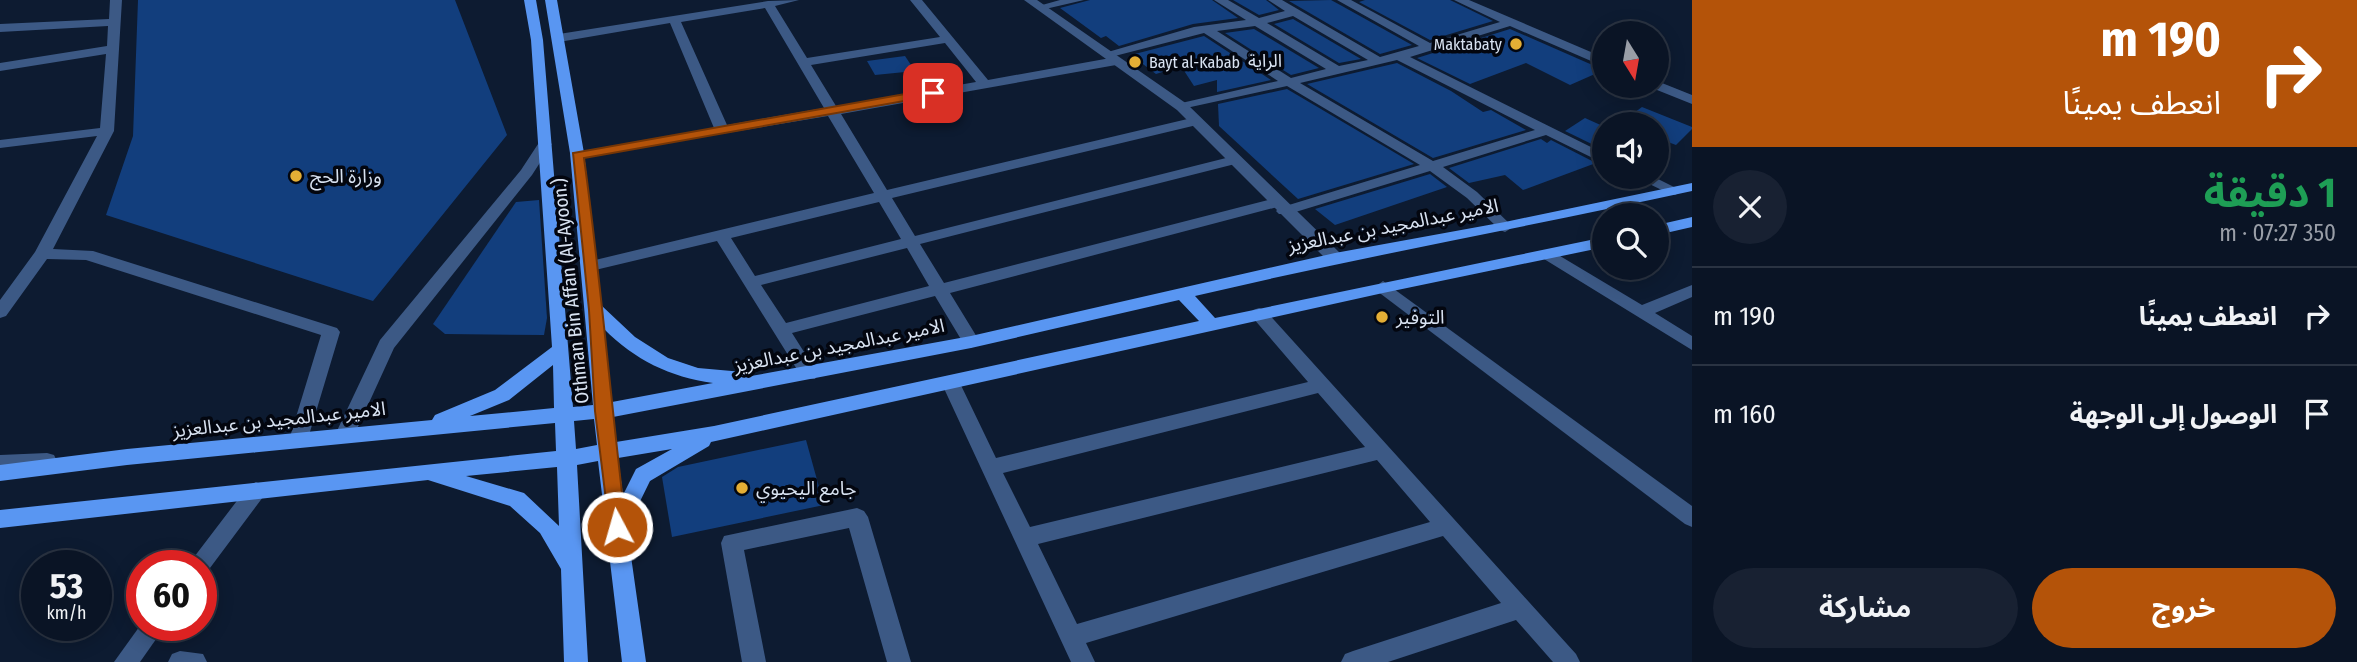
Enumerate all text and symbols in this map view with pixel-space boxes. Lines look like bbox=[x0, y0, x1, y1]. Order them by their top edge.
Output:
text: 190 m bbox=[2101, 10, 2221, 69]
north arrow bbox=[1592, 21, 1670, 98]
map controls bbox=[1592, 21, 1669, 280]
icon: right bbox=[2245, 28, 2336, 119]
place label: Maktabaty bbox=[1434, 35, 1503, 54]
marker: Maktabaty bbox=[1508, 36, 1524, 52]
district label: الراية bbox=[1248, 50, 1282, 72]
place label: Bayt al-Kabab bbox=[1149, 53, 1240, 72]
marker: Bayt al-Kabab bbox=[1127, 54, 1143, 70]
pin bbox=[903, 63, 963, 123]
icon: arrive bbox=[914, 74, 952, 112]
text: انعطف يمينًا bbox=[2062, 84, 2221, 122]
button: sound bbox=[1592, 112, 1669, 189]
place label: وزارة الحج bbox=[310, 165, 382, 191]
marker: وزارة الحج bbox=[288, 168, 304, 184]
text: 1 دقيقة bbox=[2204, 168, 2336, 218]
button: close bbox=[1713, 170, 1787, 244]
street label: Othman Bin Affan (Al-Ayoon.) bbox=[547, 177, 594, 405]
street label: الامير عبدالمجيد بن عبدالعزيز bbox=[1285, 194, 1500, 257]
button: search bbox=[1592, 203, 1669, 280]
text: 350 m · 07:27 bbox=[2219, 219, 2336, 247]
icon: right bbox=[2298, 297, 2336, 335]
text: 190 m bbox=[1713, 301, 1775, 332]
text: انعطف يمينًا bbox=[2139, 301, 2277, 332]
place label: التوفير bbox=[1395, 306, 1445, 329]
marker: التوفير bbox=[1374, 309, 1390, 325]
street label: الامير عبدالمجيد بن عبدالعزيز bbox=[731, 314, 946, 377]
icon: arrive bbox=[2298, 395, 2336, 433]
street label: الامير عبدالمجيد بن عبدالعزيز bbox=[170, 397, 387, 442]
text: 160 m bbox=[1713, 399, 1776, 430]
text: الوصول إلى الوجهة bbox=[2070, 399, 2277, 430]
place label: جامع اليحيوي bbox=[756, 477, 856, 503]
marker: جامع اليحيوي bbox=[734, 480, 750, 496]
position arrow bbox=[580, 490, 654, 564]
speed limit sign: 60 bbox=[126, 550, 217, 641]
text: 53 bbox=[50, 565, 83, 607]
button: مشاركة bbox=[1713, 568, 2018, 648]
button: خروج bbox=[2032, 568, 2336, 648]
text: km/h bbox=[46, 602, 87, 624]

